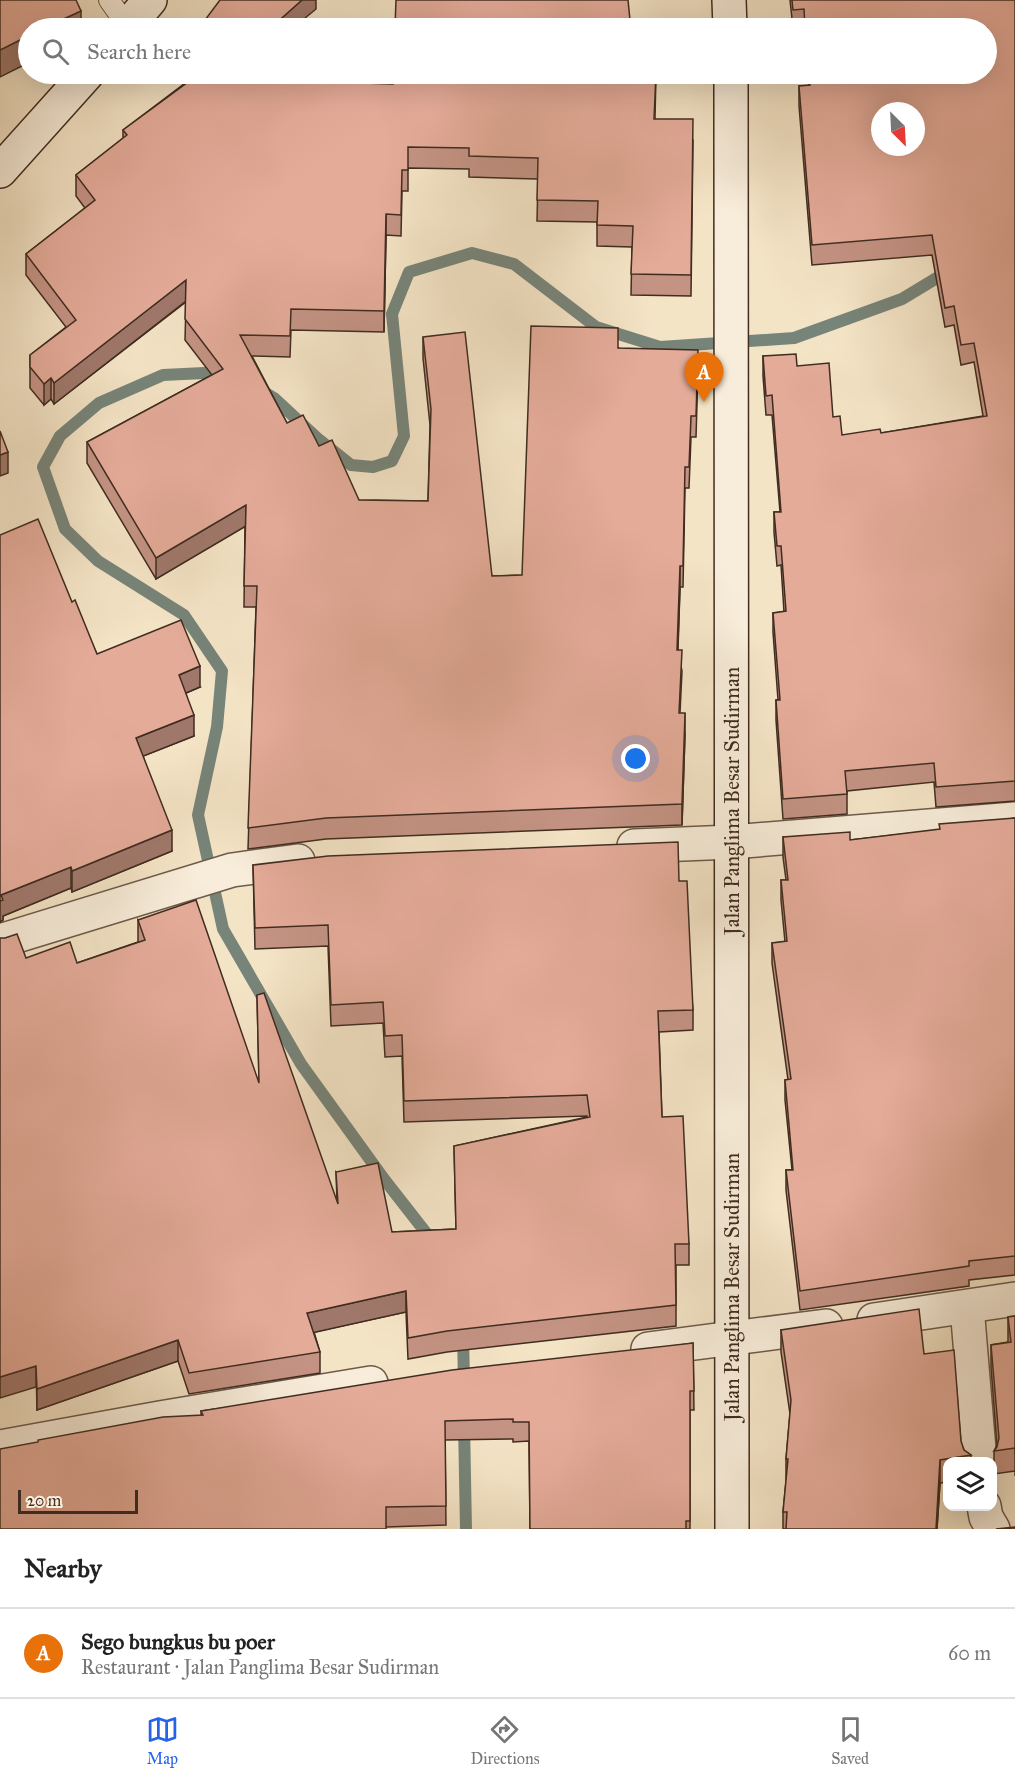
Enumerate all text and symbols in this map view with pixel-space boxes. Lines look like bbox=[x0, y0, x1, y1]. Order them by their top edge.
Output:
search box bbox=[18, 18, 997, 84]
icon: search bbox=[39, 35, 72, 68]
text: Search here bbox=[87, 38, 191, 65]
north arrow bbox=[871, 102, 925, 156]
pin: A bbox=[684, 352, 724, 402]
street label: Jalan Panglima Besar Sudirman bbox=[719, 667, 745, 937]
your location bbox=[621, 744, 650, 773]
street label: Jalan Panglima Besar Sudirman bbox=[719, 1153, 745, 1423]
map controls bbox=[943, 1457, 997, 1511]
button: layers bbox=[943, 1457, 997, 1511]
scale bar bbox=[18, 1487, 138, 1514]
text: 20 m bbox=[27, 1491, 61, 1510]
text: Nearby bbox=[24, 1552, 102, 1584]
text: Sego bungkus bu poer bbox=[81, 1628, 275, 1655]
text: A bbox=[37, 1641, 50, 1665]
text: 60 m bbox=[948, 1641, 991, 1665]
text: Restaurant · Jalan Panglima Besar Sudirman bbox=[81, 1655, 439, 1679]
tab: Map bbox=[146, 1713, 179, 1768]
tab: Directions bbox=[471, 1713, 539, 1768]
tab: Saved bbox=[831, 1713, 869, 1768]

